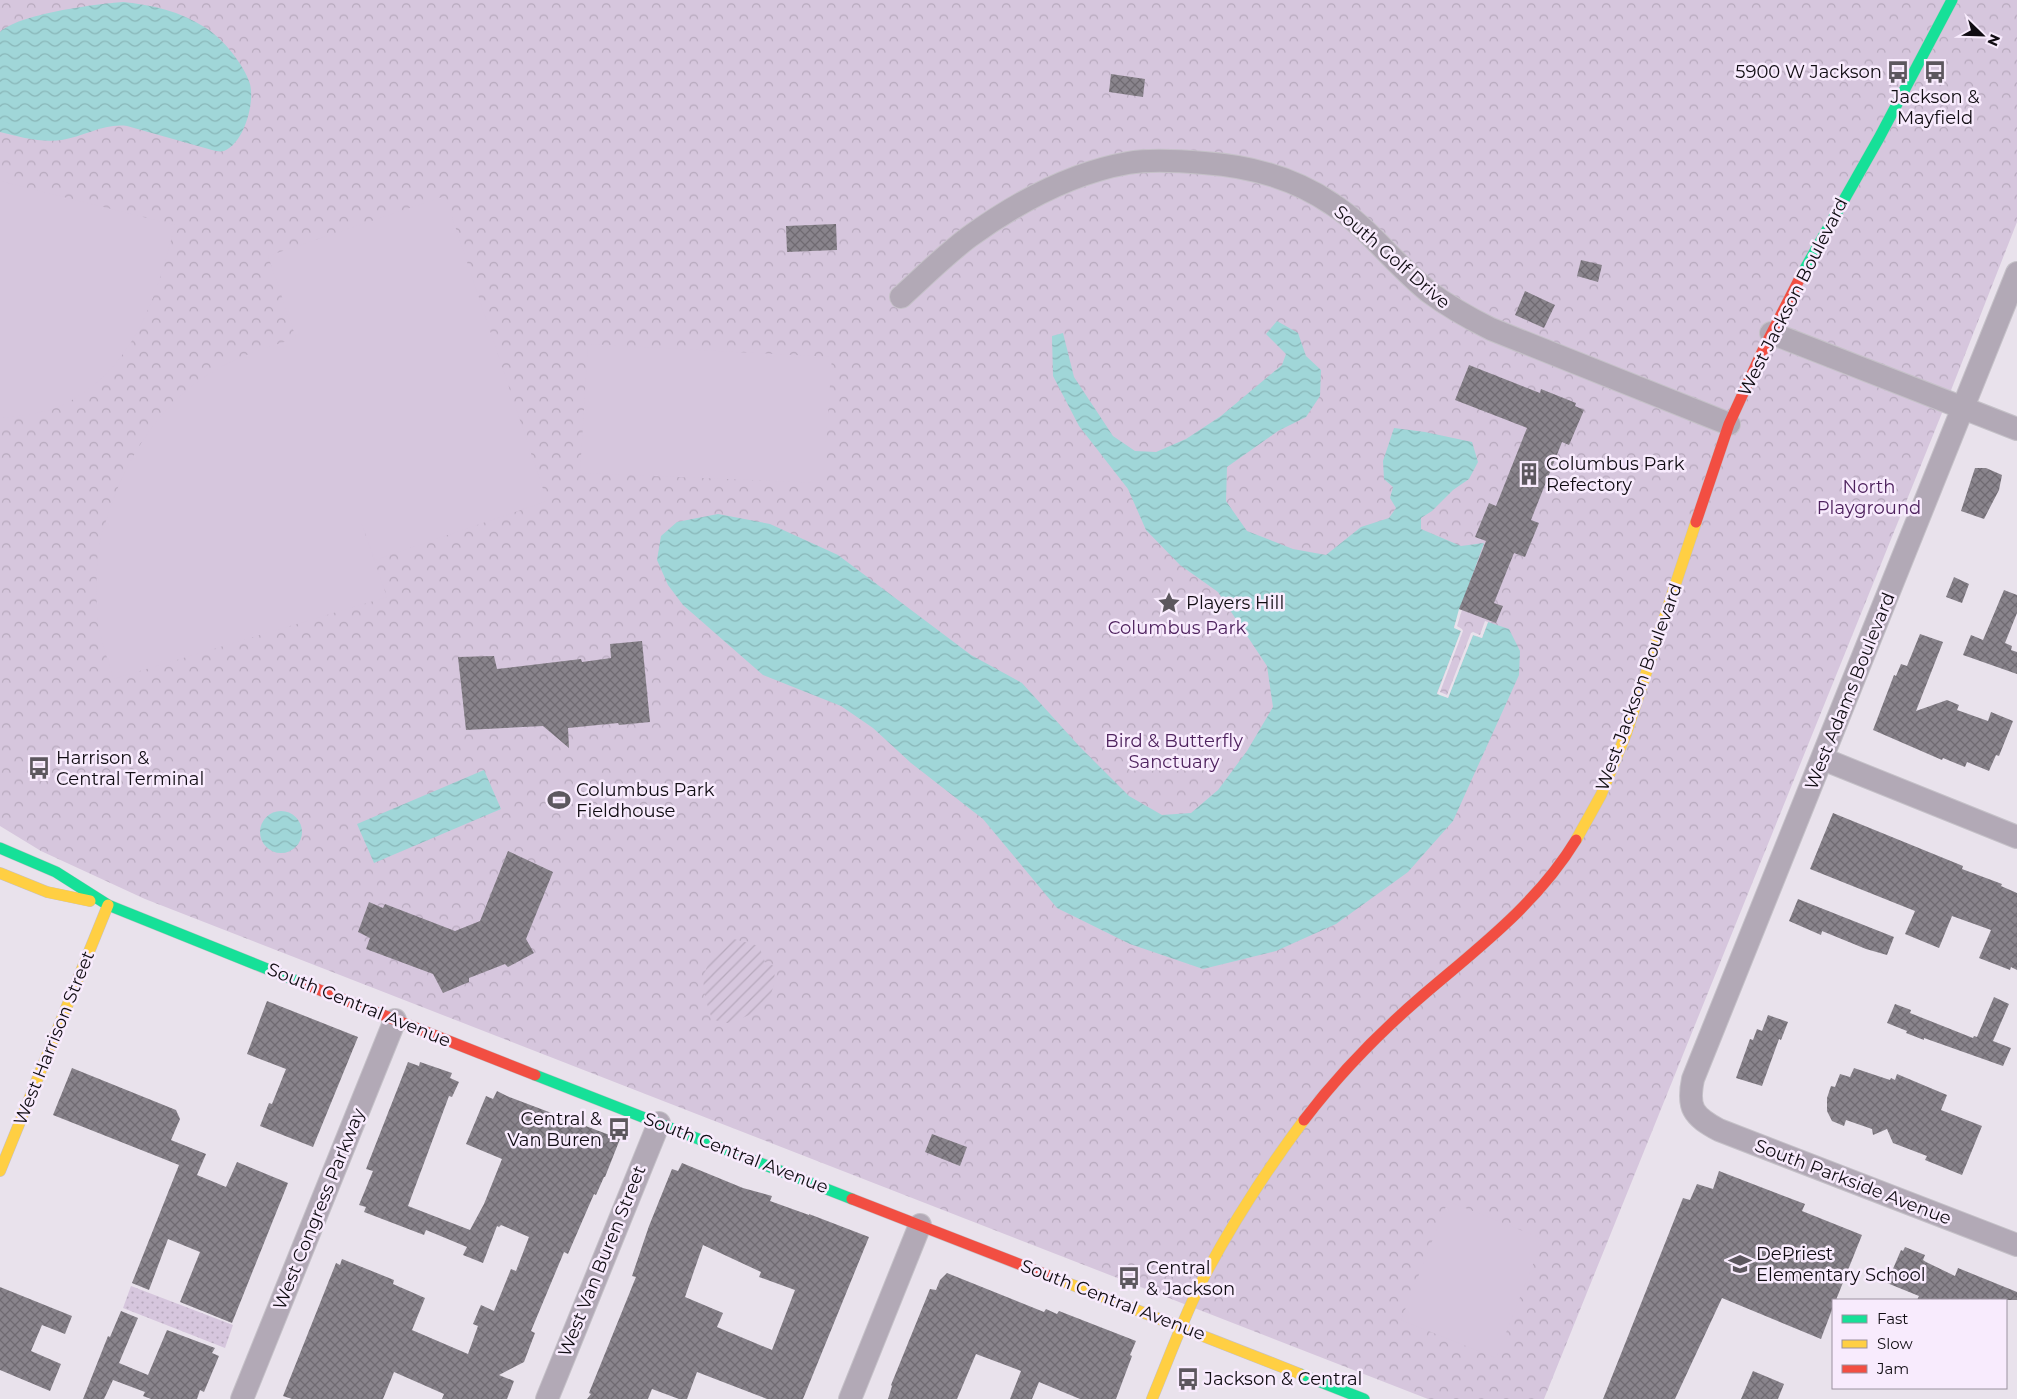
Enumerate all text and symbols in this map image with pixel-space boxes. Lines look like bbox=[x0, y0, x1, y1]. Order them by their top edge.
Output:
north arrow bbox=[1957, 10, 2007, 60]
text: N bbox=[1983, 31, 2004, 49]
bus stop icon: 5900 W Jackson bbox=[1885, 59, 1911, 85]
bus stop icon: Jackson & Mayfield bbox=[1922, 59, 1948, 85]
place label: 5900 W Jackson bbox=[1735, 61, 1882, 83]
place label: Jackson & Mayfield bbox=[1889, 86, 1980, 129]
street label: West Jackson Boulevard bbox=[1733, 194, 1853, 400]
street label: South Golf Drive bbox=[1329, 201, 1455, 313]
place label: Columbus Park Refectory bbox=[1546, 453, 1685, 496]
building icon: Columbus Park Refectory bbox=[1516, 461, 1542, 487]
park label: North Playground bbox=[1817, 476, 1921, 519]
street label: West Jackson Boulevard bbox=[1591, 580, 1687, 794]
street label: West Adams Boulevard bbox=[1800, 589, 1900, 793]
place icon: Players Hill bbox=[1156, 590, 1182, 616]
place label: Players Hill bbox=[1186, 592, 1284, 614]
park label: Columbus Park bbox=[1108, 617, 1247, 639]
park label: Bird & Butterfly Sanctuary bbox=[1105, 730, 1243, 773]
place label: Harrison & Central Terminal bbox=[56, 747, 204, 790]
bus stop icon: Harrison & Central Terminal bbox=[26, 755, 52, 781]
place label: Columbus Park Fieldhouse bbox=[576, 779, 715, 822]
sports icon: Columbus Park Fieldhouse bbox=[546, 787, 572, 813]
street label: West Harrison Street bbox=[9, 947, 99, 1129]
street label: South Central Avenue bbox=[264, 958, 454, 1052]
street label: West Congress Parkway bbox=[269, 1105, 370, 1313]
place label: Central & Van Buren bbox=[507, 1108, 602, 1151]
street label: South Central Avenue bbox=[641, 1108, 832, 1198]
bus stop icon: Central & Van Buren bbox=[606, 1116, 632, 1142]
street label: South Parkside Avenue bbox=[1752, 1134, 1955, 1230]
street label: West Van Buren Street bbox=[553, 1162, 651, 1360]
place label: DePriest Elementary School bbox=[1756, 1243, 1926, 1286]
school or university icon: DePriest Elementary School bbox=[1727, 1251, 1753, 1277]
street label: South Central Avenue bbox=[1018, 1255, 1209, 1345]
place label: Central & Jackson bbox=[1146, 1257, 1235, 1300]
bus stop icon: Central & Jackson bbox=[1116, 1265, 1142, 1291]
legend bbox=[1832, 1299, 2007, 1389]
text: Fast bbox=[1877, 1309, 1908, 1328]
text: Slow bbox=[1877, 1334, 1913, 1353]
text: Jam bbox=[1876, 1359, 1909, 1378]
bus stop icon: Jackson & Central bbox=[1175, 1366, 1201, 1392]
place label: Jackson & Central bbox=[1203, 1368, 1362, 1390]

